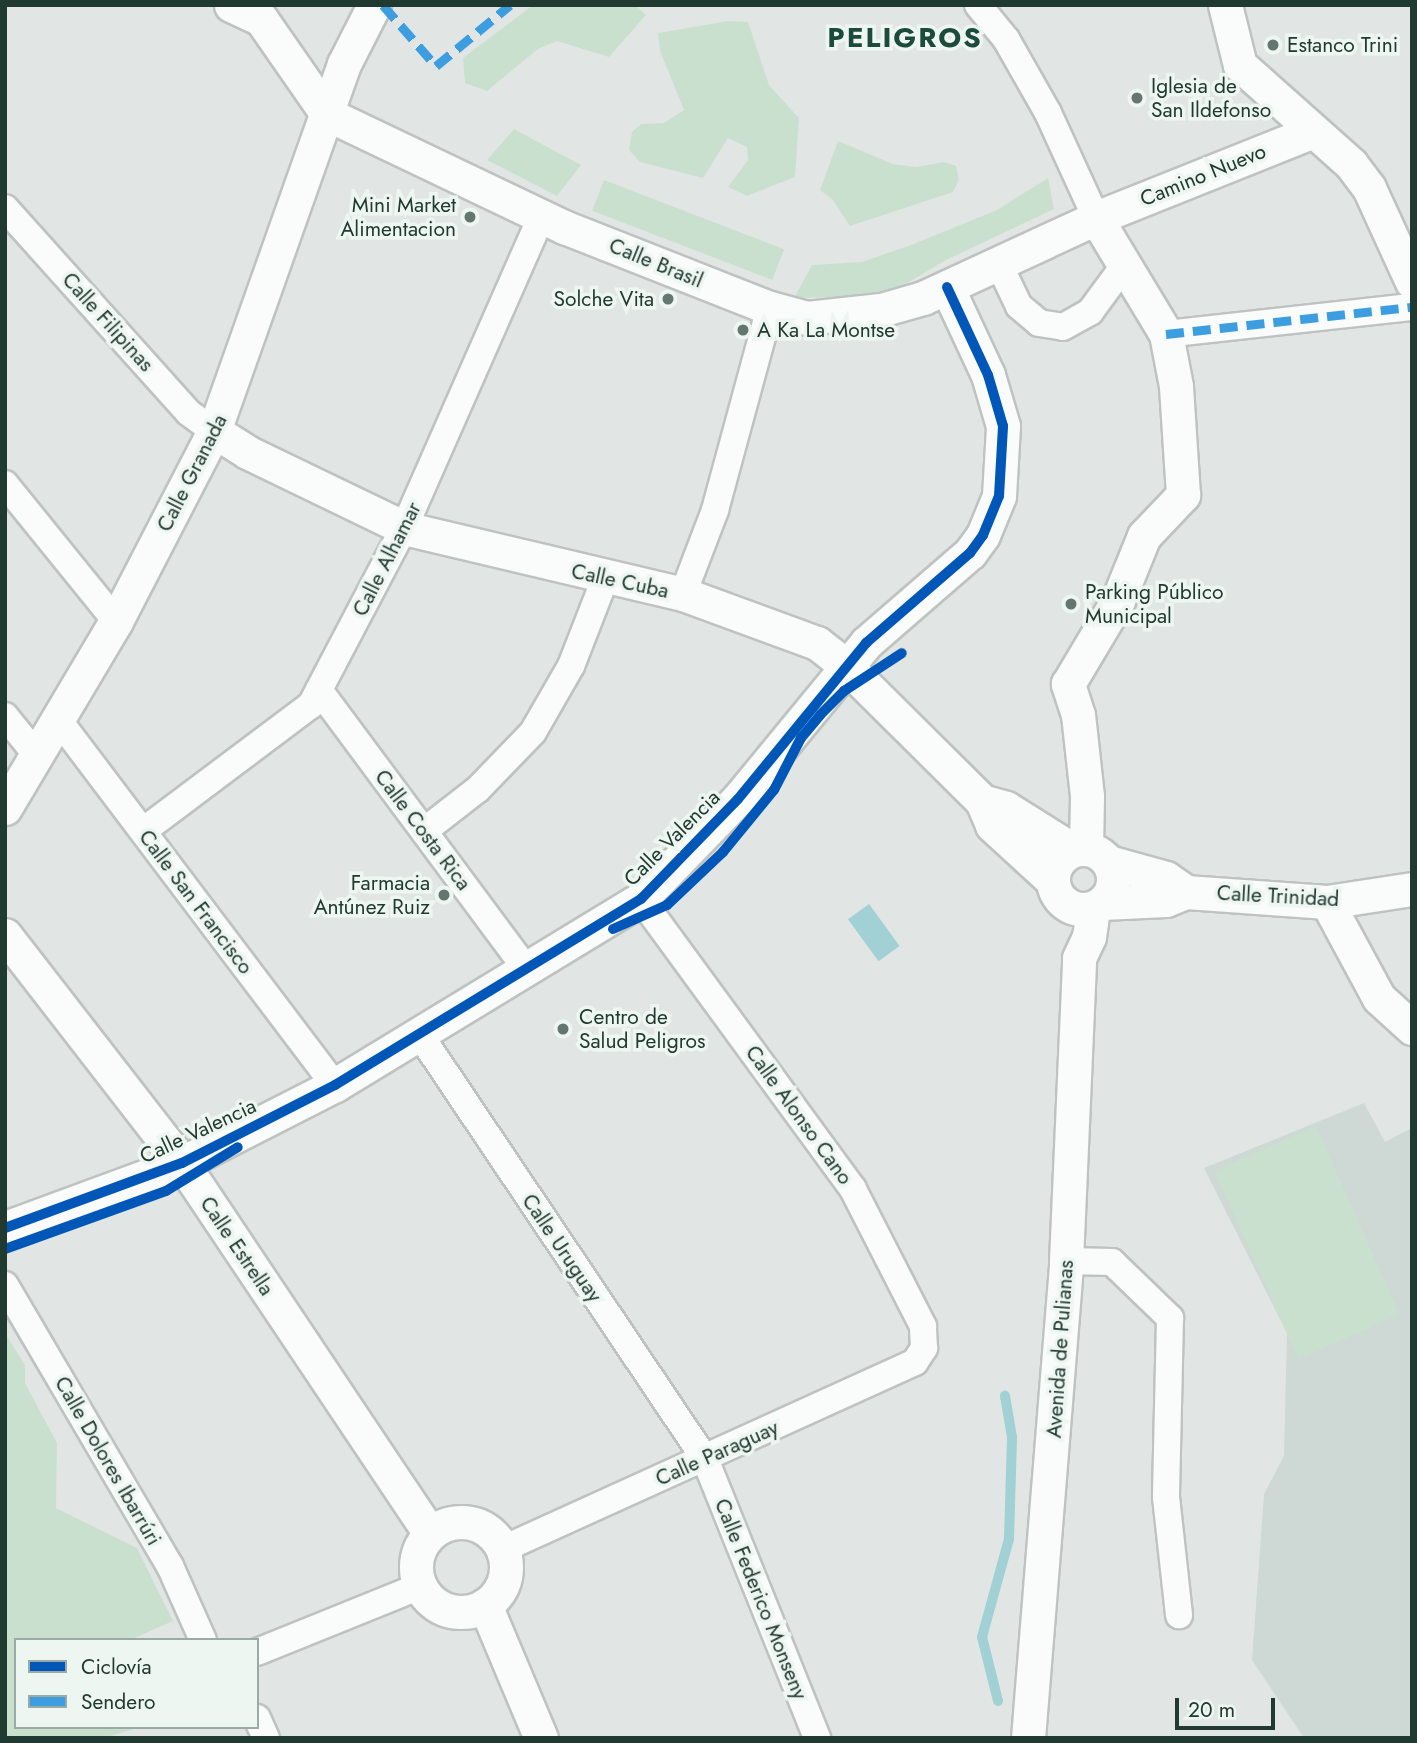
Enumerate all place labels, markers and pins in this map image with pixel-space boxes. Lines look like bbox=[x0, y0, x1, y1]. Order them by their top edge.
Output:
place label: Estanco Trini bbox=[1287, 32, 1398, 58]
marker: Estanco Trini bbox=[1265, 37, 1281, 53]
place label: Iglesia de San Ildefonso bbox=[1151, 73, 1271, 123]
marker: Iglesia de San Ildefonso bbox=[1129, 90, 1145, 106]
place label: Mini Market Alimentacion bbox=[341, 192, 456, 242]
marker: Mini Market Alimentacion bbox=[462, 209, 478, 225]
place label: Solche Vita bbox=[554, 286, 654, 312]
marker: Solche Vita bbox=[660, 291, 676, 307]
place label: A Ka La Montse bbox=[757, 317, 895, 343]
marker: A Ka La Montse bbox=[735, 322, 751, 338]
place label: Parking Público Municipal bbox=[1085, 579, 1223, 629]
marker: Parking Público Municipal bbox=[1063, 596, 1079, 612]
place label: Farmacia Antúnez Ruiz bbox=[314, 870, 430, 920]
marker: Farmacia Antúnez Ruiz bbox=[436, 887, 452, 903]
place label: Centro de Salud Peligros bbox=[579, 1004, 706, 1054]
marker: Centro de Salud Peligros bbox=[553, 1019, 573, 1039]

